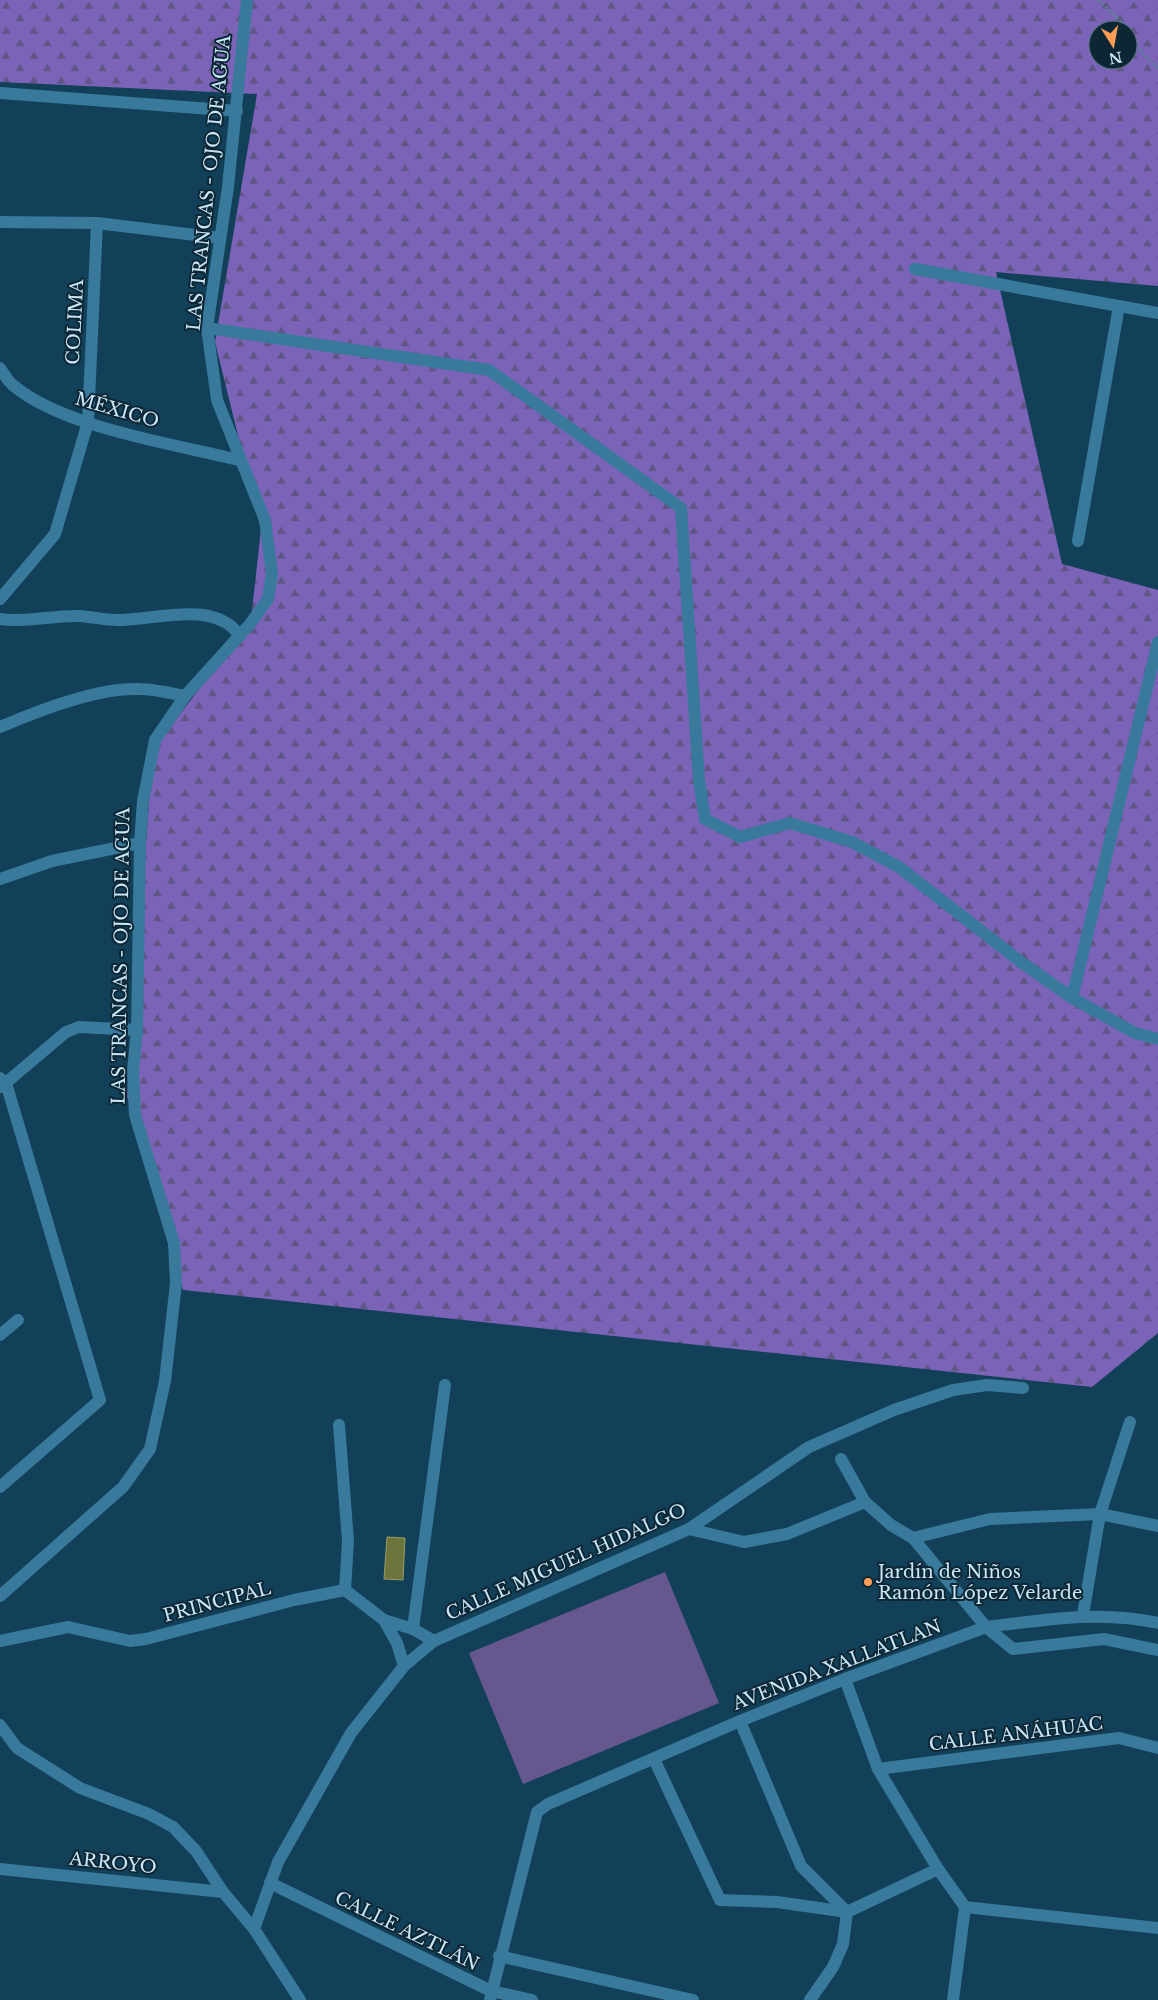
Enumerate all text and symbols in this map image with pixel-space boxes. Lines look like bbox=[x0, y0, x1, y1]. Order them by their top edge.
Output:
north arrow bbox=[1088, 20, 1138, 70]
street label: LAS TRANCAS - OJO DE AGUA bbox=[183, 33, 236, 332]
text: N bbox=[1107, 48, 1124, 68]
street label: COLIMA bbox=[62, 278, 88, 365]
street label: MÉXICO bbox=[73, 387, 162, 432]
street label: LAS TRANCAS - OJO DE AGUA bbox=[107, 806, 135, 1105]
street label: CALLE MIGUEL HIDALGO bbox=[442, 1499, 690, 1625]
place label: Jardín de Niños Ramón López Velarde bbox=[876, 1561, 1082, 1604]
marker: Jardín de Niños Ramón López Velarde bbox=[862, 1576, 874, 1588]
street label: PRINCIPAL bbox=[161, 1577, 273, 1627]
street label: AVENIDA XALLATLAN bbox=[729, 1615, 945, 1715]
street label: CALLE ANÁHUAC bbox=[928, 1711, 1104, 1756]
street label: ARROYO bbox=[67, 1847, 158, 1879]
street label: CALLE AZTLÁN bbox=[331, 1886, 483, 1975]

